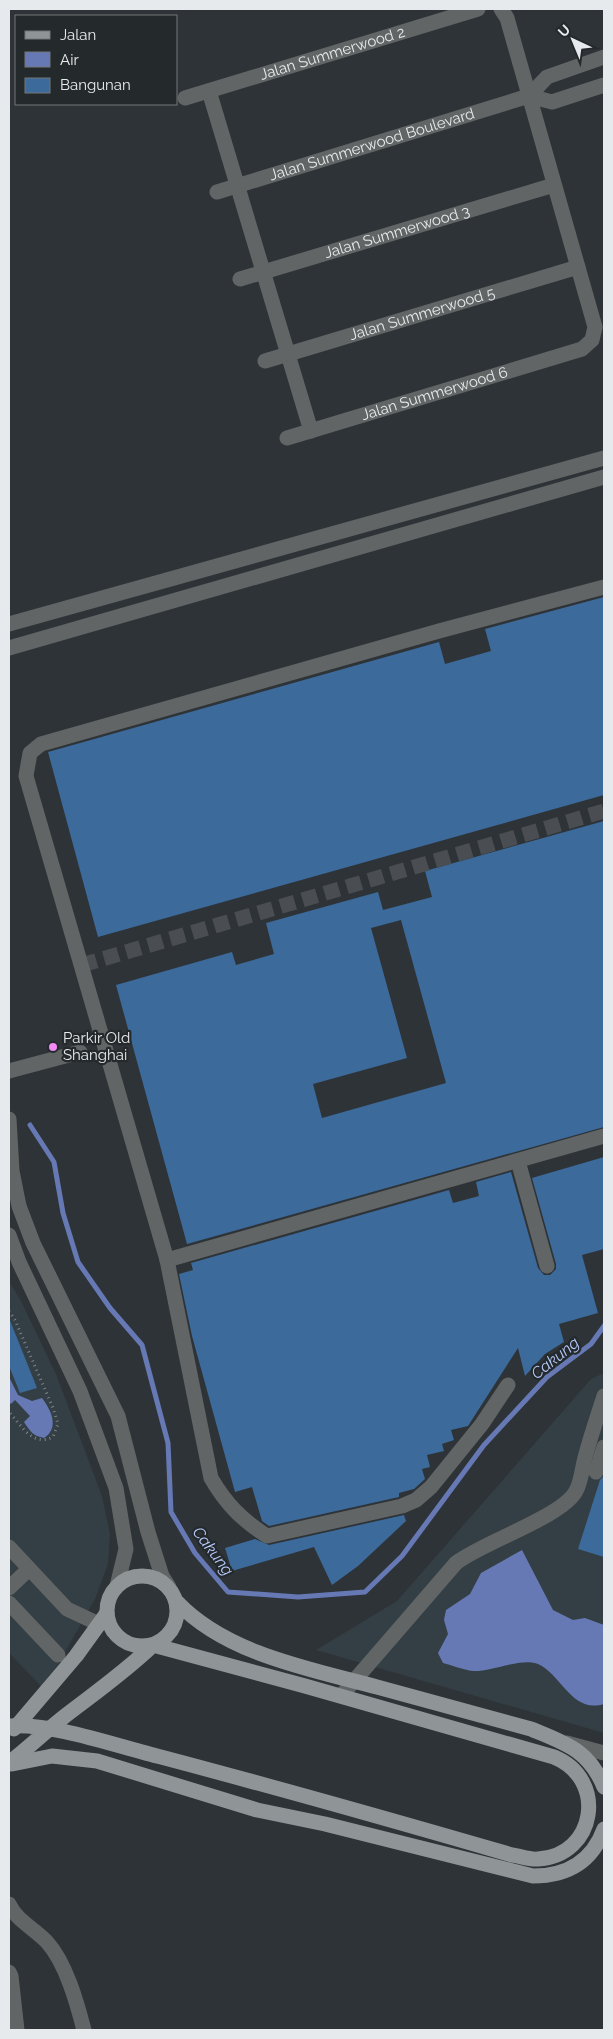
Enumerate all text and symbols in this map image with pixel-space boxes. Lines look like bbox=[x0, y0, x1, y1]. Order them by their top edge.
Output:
legend bbox=[15, 15, 178, 105]
north arrow bbox=[548, 15, 598, 65]
text: U bbox=[555, 21, 573, 40]
street label: Jalan Summerwood 2 bbox=[258, 23, 407, 84]
text: Jalan bbox=[60, 26, 96, 44]
text: Air bbox=[60, 51, 79, 69]
text: Bangunan bbox=[60, 76, 131, 94]
street label: Jalan Summerwood Boulevard bbox=[267, 104, 477, 184]
street label: Jalan Summerwood 3 bbox=[322, 202, 472, 262]
street label: Jalan Summerwood 5 bbox=[347, 283, 497, 344]
street label: Jalan Summerwood 6 bbox=[359, 363, 510, 424]
place label: Parkir Old Shanghai bbox=[63, 1029, 130, 1064]
marker: Parkir Old Shanghai bbox=[47, 1041, 59, 1053]
water label: Cakung bbox=[527, 1333, 583, 1383]
water label: Cakung bbox=[189, 1523, 238, 1580]

